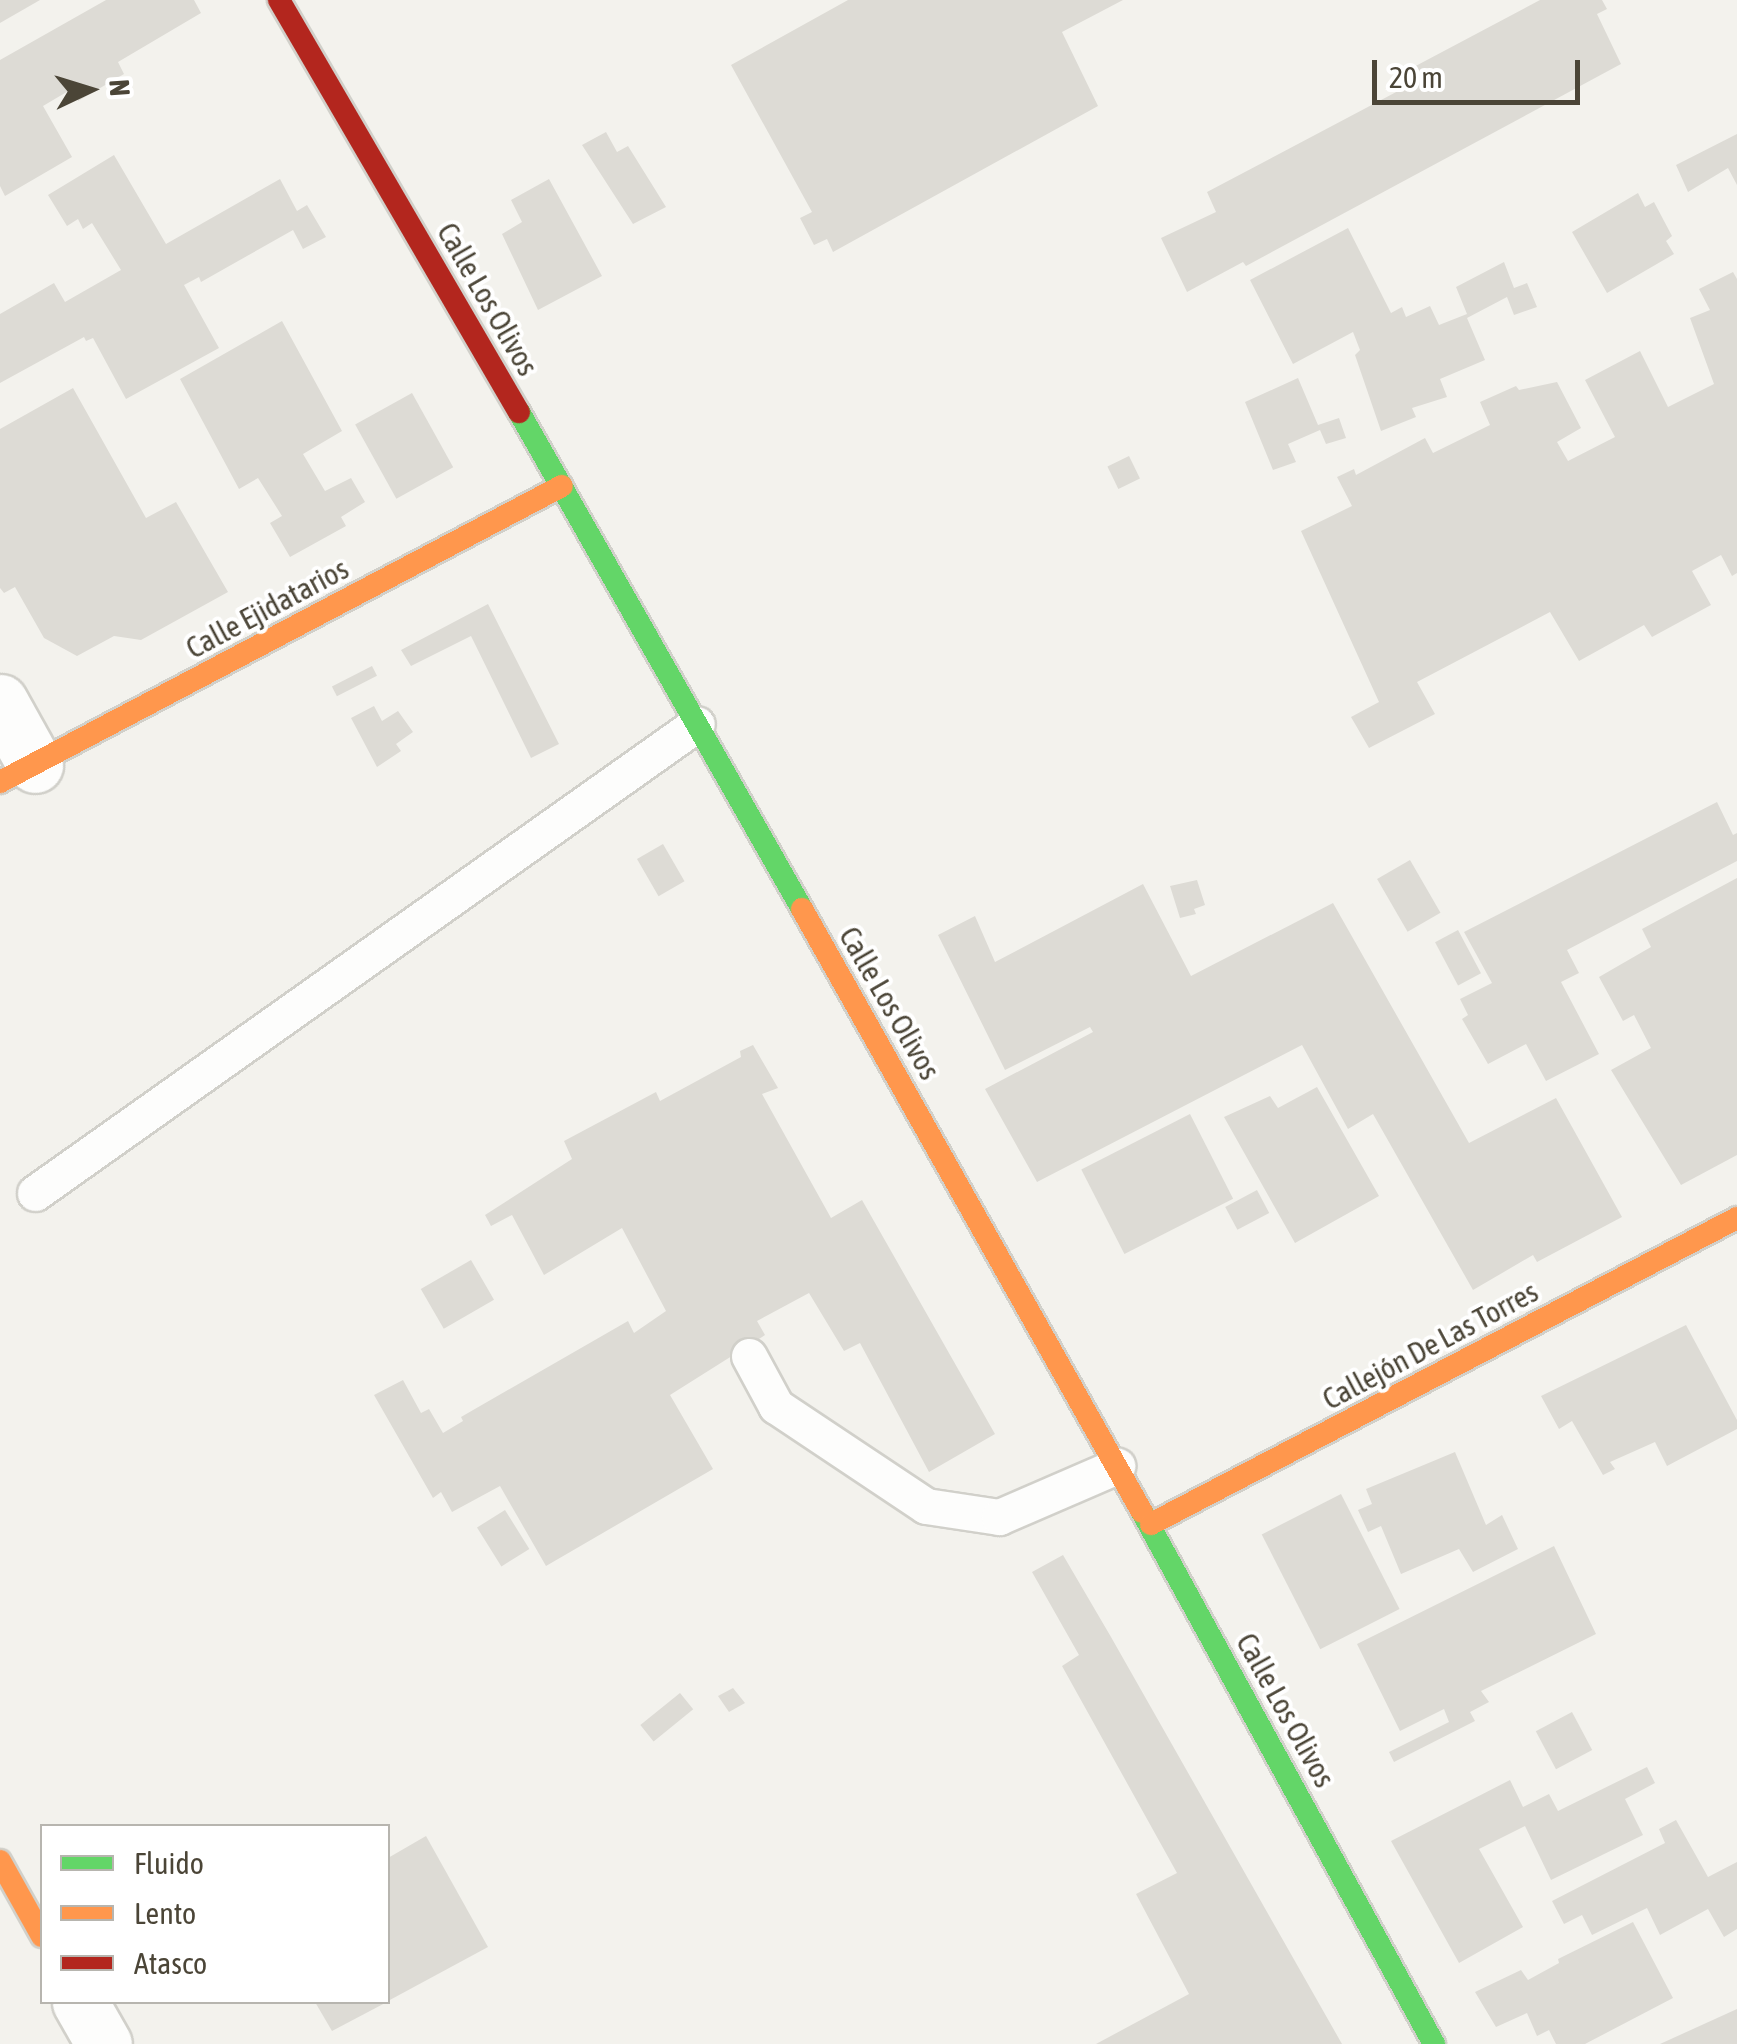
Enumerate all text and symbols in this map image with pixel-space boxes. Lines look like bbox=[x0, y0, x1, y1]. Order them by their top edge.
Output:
north arrow bbox=[40, 40, 140, 140]
scale bar bbox=[1377, 40, 1584, 102]
text: 20 m bbox=[1389, 60, 1443, 94]
text: N bbox=[103, 79, 136, 97]
street label: Calle Los Olivos bbox=[430, 216, 546, 382]
street label: Calle Ejidatarios bbox=[180, 550, 354, 666]
street label: Calle Los Olivos bbox=[832, 920, 948, 1086]
street label: Callejón De Las Torres bbox=[1316, 1273, 1544, 1417]
street label: Calle Los Olivos bbox=[1229, 1627, 1343, 1793]
legend bbox=[40, 1824, 390, 2004]
text: Fluido bbox=[134, 1846, 204, 1880]
text: Lento bbox=[134, 1896, 196, 1930]
text: Atasco bbox=[134, 1946, 207, 1980]

